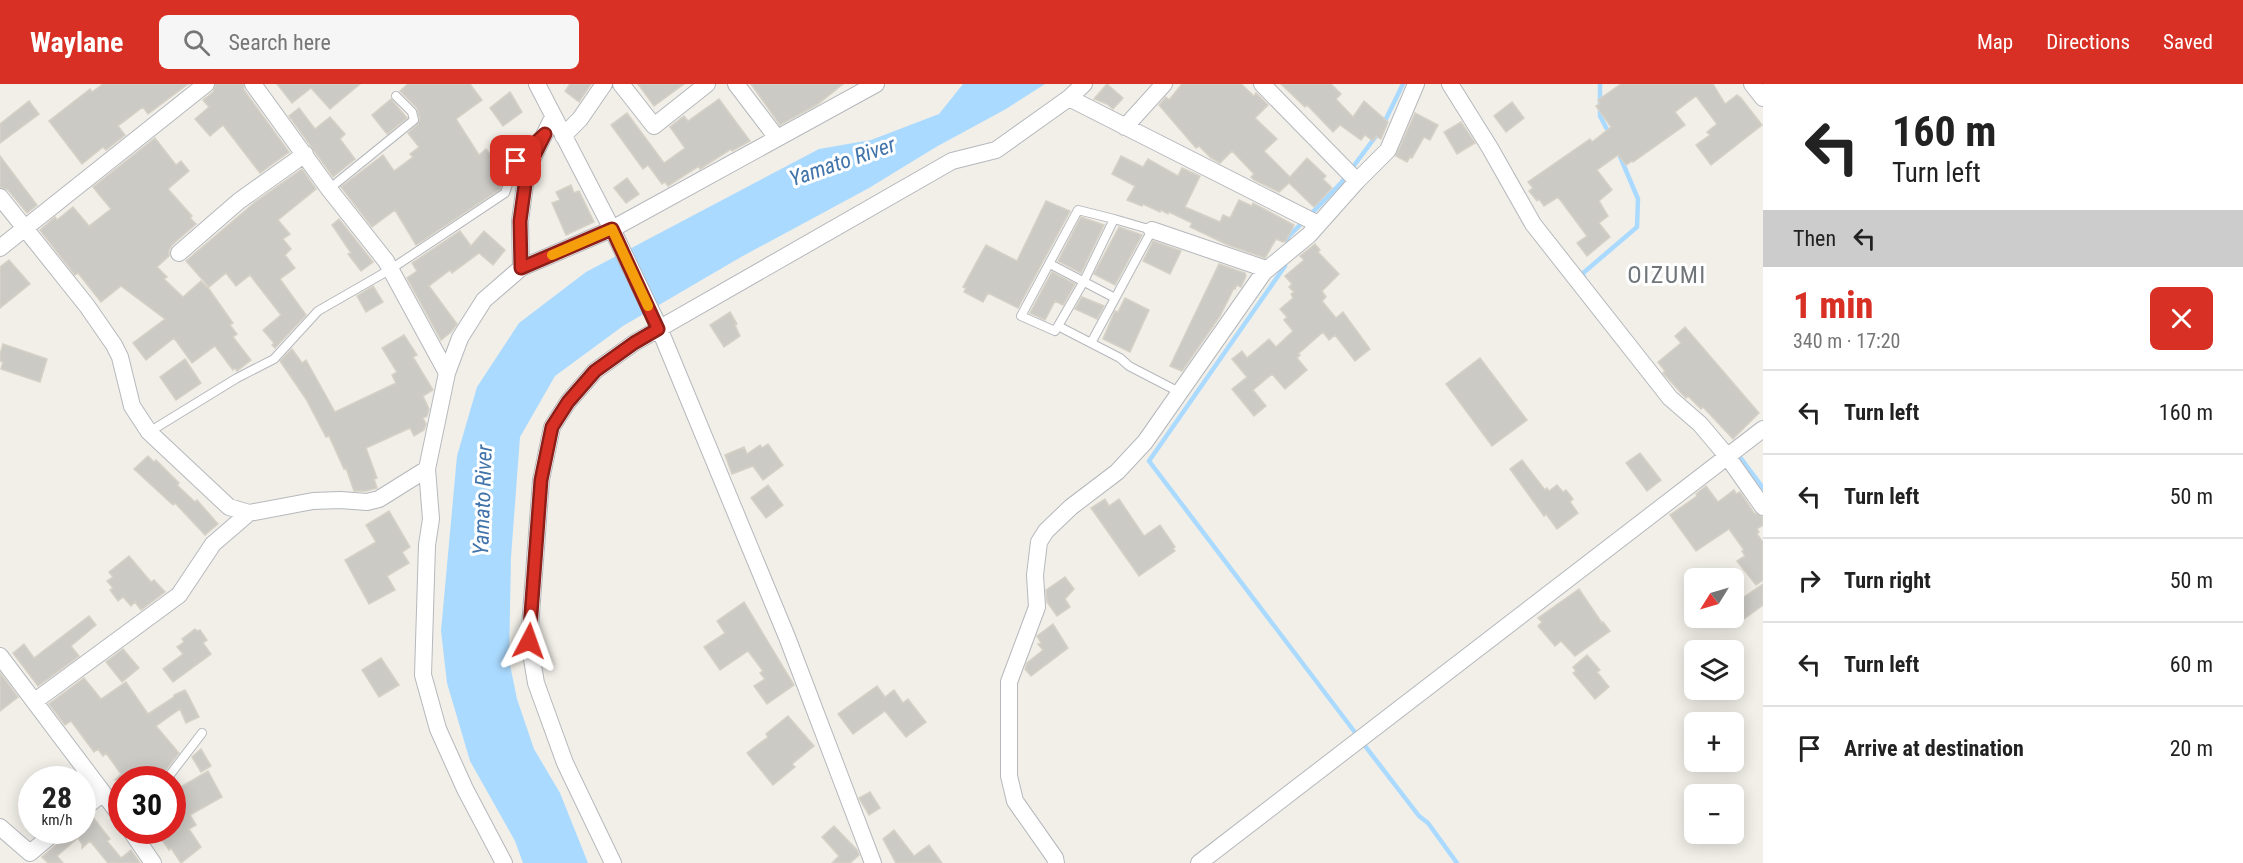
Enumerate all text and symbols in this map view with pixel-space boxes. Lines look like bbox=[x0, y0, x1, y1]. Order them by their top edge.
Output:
search box bbox=[159, 15, 579, 69]
text: Waylane bbox=[30, 26, 123, 59]
icon: search bbox=[180, 26, 213, 59]
text: Search here bbox=[228, 30, 331, 55]
text: Map bbox=[1977, 30, 2013, 54]
text: Directions bbox=[2046, 30, 2130, 54]
text: Saved bbox=[2163, 30, 2213, 54]
text: 160 m bbox=[1892, 107, 1997, 156]
icon: left bbox=[1793, 108, 1871, 186]
water label: Yamato River bbox=[786, 132, 899, 191]
pin bbox=[490, 135, 541, 186]
icon: arrive bbox=[499, 144, 532, 177]
text: Turn left bbox=[1892, 157, 1981, 189]
icon: left bbox=[1848, 222, 1881, 255]
text: Then bbox=[1793, 226, 1836, 251]
district label: OIZUMI bbox=[1627, 261, 1707, 289]
text: 1 min bbox=[1793, 285, 1873, 327]
button: close bbox=[2150, 287, 2213, 350]
text: 340 m · 17:20 bbox=[1793, 329, 1900, 353]
icon: left bbox=[1793, 396, 1826, 429]
text: Turn left bbox=[1844, 400, 1919, 425]
text: 160 m bbox=[2159, 400, 2213, 425]
water label: Yamato River bbox=[468, 444, 497, 556]
icon: left bbox=[1793, 480, 1826, 513]
text: Turn left bbox=[1844, 484, 1919, 509]
text: 50 m bbox=[2170, 484, 2213, 509]
icon: right bbox=[1793, 564, 1826, 597]
north arrow bbox=[1684, 568, 1744, 628]
map controls bbox=[1684, 568, 1744, 844]
text: Turn right bbox=[1844, 568, 1931, 593]
text: 50 m bbox=[2170, 568, 2213, 593]
position arrow bbox=[497, 609, 561, 673]
button: layers bbox=[1684, 640, 1744, 700]
icon: left bbox=[1793, 648, 1826, 681]
text: Turn left bbox=[1844, 652, 1919, 677]
text: 60 m bbox=[2170, 652, 2213, 677]
button: + bbox=[1684, 712, 1744, 772]
icon: arrive bbox=[1793, 732, 1826, 765]
text: Arrive at destination bbox=[1844, 736, 2024, 761]
text: 20 m bbox=[2170, 736, 2213, 761]
speed limit sign: 30 bbox=[108, 766, 186, 844]
text: 28 bbox=[42, 780, 72, 815]
button: − bbox=[1684, 784, 1744, 844]
text: km/h bbox=[42, 811, 72, 829]

